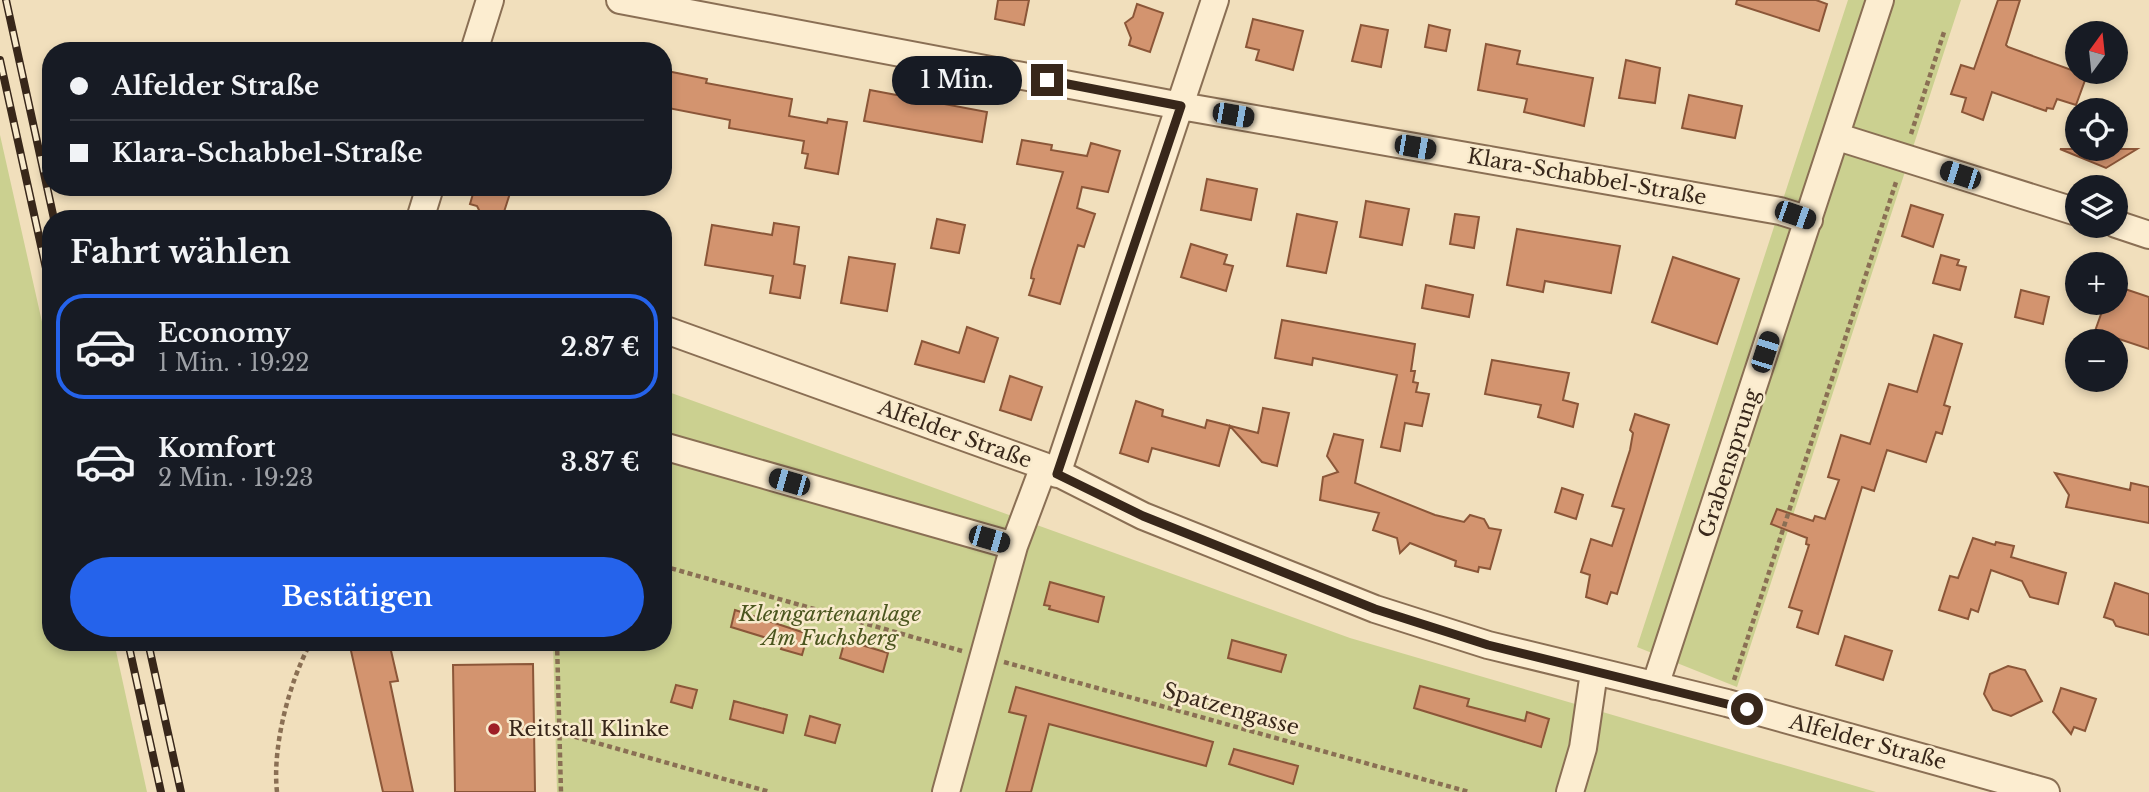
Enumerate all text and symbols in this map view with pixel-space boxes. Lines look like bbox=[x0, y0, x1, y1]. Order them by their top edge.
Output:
north arrow bbox=[2065, 21, 2128, 84]
map controls bbox=[2065, 21, 2128, 392]
callout: 1 Min. bbox=[893, 56, 1023, 104]
route end bbox=[1031, 64, 1063, 96]
text: 1 Min. bbox=[921, 66, 993, 94]
text: Alfelder Straße bbox=[112, 70, 319, 102]
button: locate bbox=[2065, 98, 2128, 161]
car bbox=[1211, 101, 1256, 129]
car bbox=[1393, 133, 1438, 161]
text: Klara-Schabbel-Straße bbox=[112, 137, 423, 169]
street label: Klara-Schabbel-Straße bbox=[1465, 143, 1709, 211]
car bbox=[1937, 159, 1984, 191]
button: layers bbox=[2065, 175, 2128, 238]
car bbox=[1772, 198, 1819, 232]
text: Fahrt wählen bbox=[70, 232, 291, 272]
button: + bbox=[2065, 252, 2128, 315]
icon: car bbox=[74, 315, 137, 378]
text: Economy bbox=[158, 317, 291, 349]
car bbox=[1749, 329, 1782, 375]
button: − bbox=[2065, 329, 2128, 392]
text: 2.87 € bbox=[560, 331, 640, 363]
text: 1 Min. · 19:22 bbox=[158, 349, 309, 377]
street label: Grabensprung bbox=[1693, 385, 1765, 541]
street label: Alfelder Straße bbox=[874, 394, 1035, 474]
icon: car bbox=[74, 430, 137, 493]
text: Komfort bbox=[158, 432, 276, 464]
text: 3.87 € bbox=[561, 446, 640, 478]
text: 2 Min. · 19:23 bbox=[158, 464, 313, 492]
car bbox=[766, 466, 813, 498]
car bbox=[966, 523, 1013, 555]
button: Bestätigen bbox=[70, 557, 644, 637]
park label: Kleingartenanlage Am Fuchsberg bbox=[738, 601, 922, 651]
street label: Spatzengasse bbox=[1160, 677, 1302, 741]
route start bbox=[1731, 693, 1763, 725]
street label: Alfelder Straße bbox=[1786, 708, 1949, 775]
place label: Reitstall Klinke bbox=[508, 716, 669, 742]
marker: Reitstall Klinke bbox=[486, 721, 502, 737]

